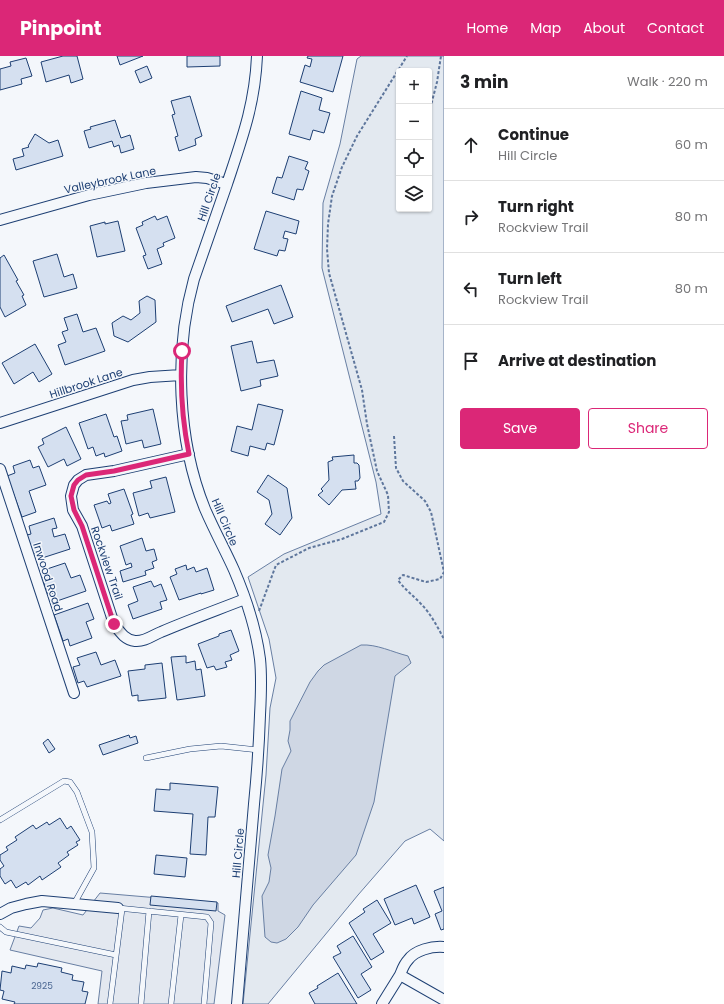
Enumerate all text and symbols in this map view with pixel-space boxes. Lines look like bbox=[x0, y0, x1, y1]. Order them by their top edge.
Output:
text: Pinpoint bbox=[20, 15, 101, 42]
text: Home bbox=[466, 18, 508, 38]
text: Map bbox=[530, 18, 561, 38]
text: About bbox=[583, 18, 625, 38]
text: Contact bbox=[647, 18, 704, 38]
map controls bbox=[396, 68, 432, 212]
button: + bbox=[396, 68, 432, 104]
text: 3 min bbox=[460, 70, 508, 94]
text: Walk · 220 m bbox=[627, 72, 708, 91]
button: − bbox=[396, 104, 432, 140]
text: Continue bbox=[498, 124, 569, 145]
icon: ahead bbox=[460, 134, 482, 156]
text: 60 m bbox=[675, 135, 708, 154]
button: locate bbox=[396, 140, 432, 176]
text: Hill Circle bbox=[498, 146, 557, 165]
street label: Valleybrook Lane bbox=[63, 162, 158, 198]
street label: Hill Circle bbox=[193, 171, 225, 223]
button: layers bbox=[396, 176, 432, 212]
text: Turn right bbox=[498, 196, 574, 217]
icon: right bbox=[460, 206, 482, 228]
text: 80 m bbox=[675, 207, 708, 226]
text: Rockview Trail bbox=[498, 218, 589, 237]
text: Turn left bbox=[498, 268, 562, 289]
icon: left bbox=[460, 278, 482, 300]
text: 80 m bbox=[675, 279, 708, 298]
text: Rockview Trail bbox=[498, 290, 589, 309]
route start bbox=[173, 342, 191, 360]
icon: arrive bbox=[460, 350, 482, 372]
text: Arrive at destination bbox=[498, 350, 656, 371]
street label: Hillbrook Lane bbox=[47, 364, 125, 402]
button: Save bbox=[460, 408, 580, 449]
button: Share bbox=[588, 408, 708, 449]
street label: Hill Circle bbox=[208, 496, 242, 548]
street label: Rockview Trail bbox=[87, 524, 127, 602]
street label: Inwood Road bbox=[29, 540, 67, 614]
route end bbox=[105, 615, 123, 633]
street label: Hill Circle bbox=[228, 827, 248, 879]
house number: 2925 bbox=[31, 980, 53, 992]

